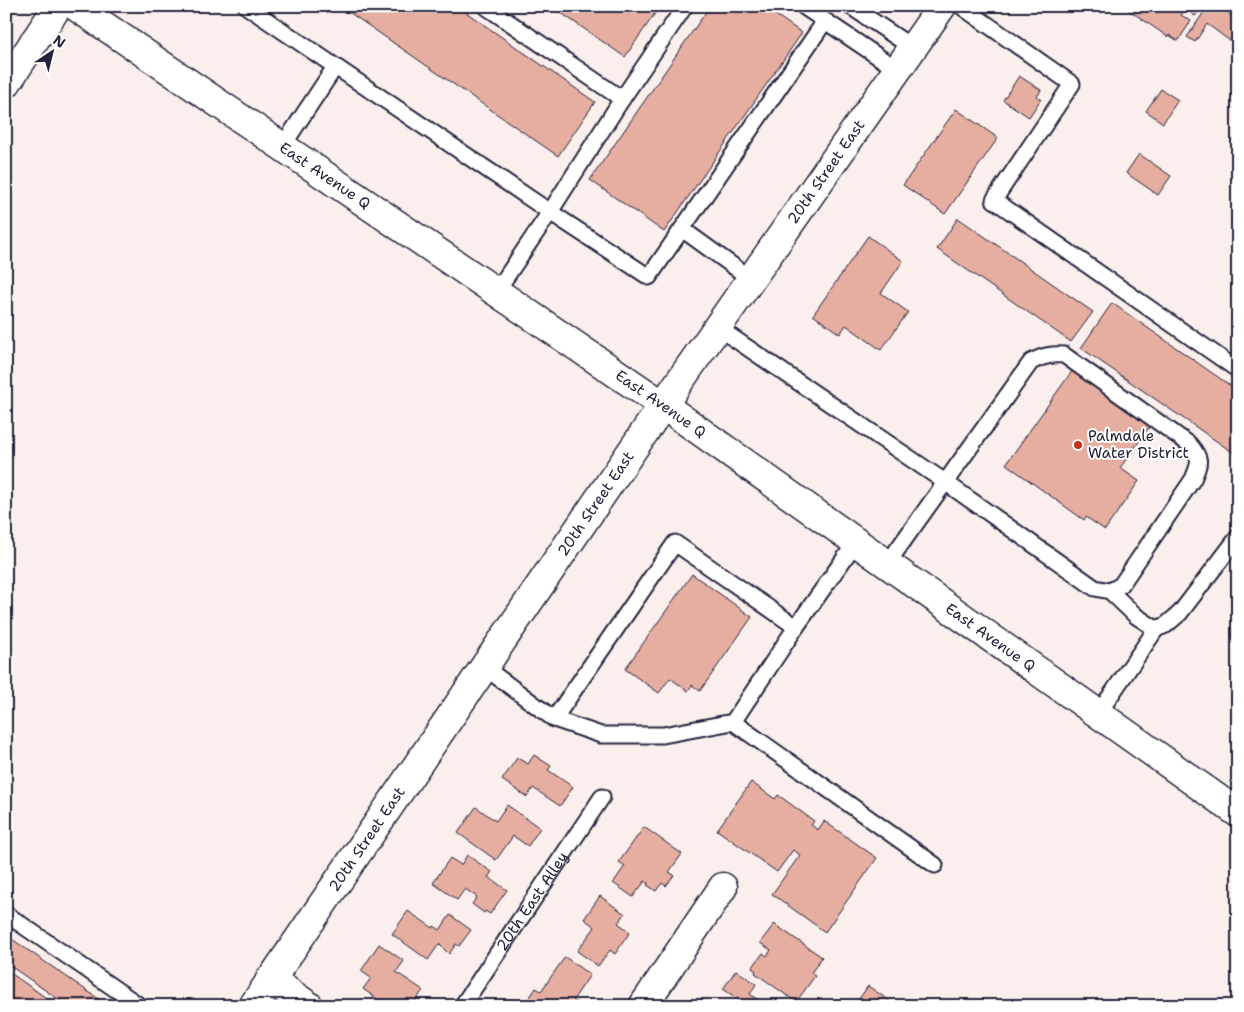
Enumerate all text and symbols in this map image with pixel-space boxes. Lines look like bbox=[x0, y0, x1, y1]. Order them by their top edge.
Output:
north arrow bbox=[28, 28, 78, 78]
text: N bbox=[50, 31, 69, 52]
street label: 20th Street East bbox=[783, 116, 869, 228]
street label: East Avenue Q bbox=[275, 137, 374, 214]
street label: East Avenue Q bbox=[611, 365, 710, 442]
place label: Palmdale Water District bbox=[1088, 426, 1189, 463]
marker: Palmdale Water District bbox=[1072, 439, 1084, 451]
street label: 20th Street East bbox=[553, 447, 638, 560]
street label: East Avenue Q bbox=[941, 598, 1039, 676]
street label: 20th Street East bbox=[324, 783, 410, 895]
street label: 20th East Alley bbox=[492, 848, 573, 955]

